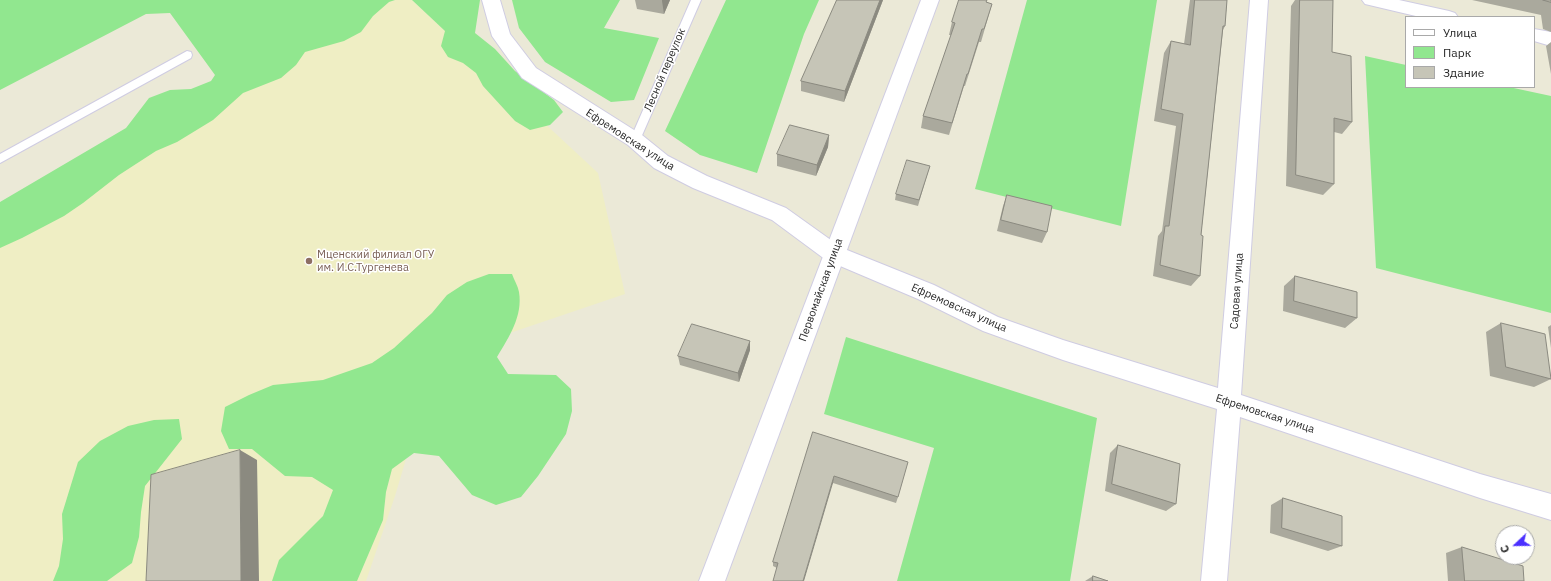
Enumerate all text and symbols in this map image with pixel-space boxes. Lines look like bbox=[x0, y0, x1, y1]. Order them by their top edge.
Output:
legend bbox=[1405, 16, 1535, 88]
text: Улица bbox=[1443, 25, 1477, 40]
street label: Лесной переулок bbox=[641, 26, 689, 114]
text: Парк bbox=[1443, 45, 1471, 60]
text: Здание bbox=[1443, 65, 1484, 80]
street label: Ефремовская улица bbox=[583, 106, 677, 174]
street label: Первомайская улица bbox=[796, 237, 846, 343]
place label: Мценский филиал ОГУ им. И.С.Тургенева bbox=[317, 248, 434, 274]
street label: Садовая улица bbox=[1228, 252, 1246, 330]
marker: Мценский филиал ОГУ им. И.С.Тургенева bbox=[304, 256, 314, 266]
street label: Ефремовская улица bbox=[909, 281, 1009, 335]
street label: Ефремовская улица bbox=[1214, 392, 1316, 436]
north arrow bbox=[1495, 525, 1535, 565]
text: С bbox=[1497, 543, 1513, 555]

